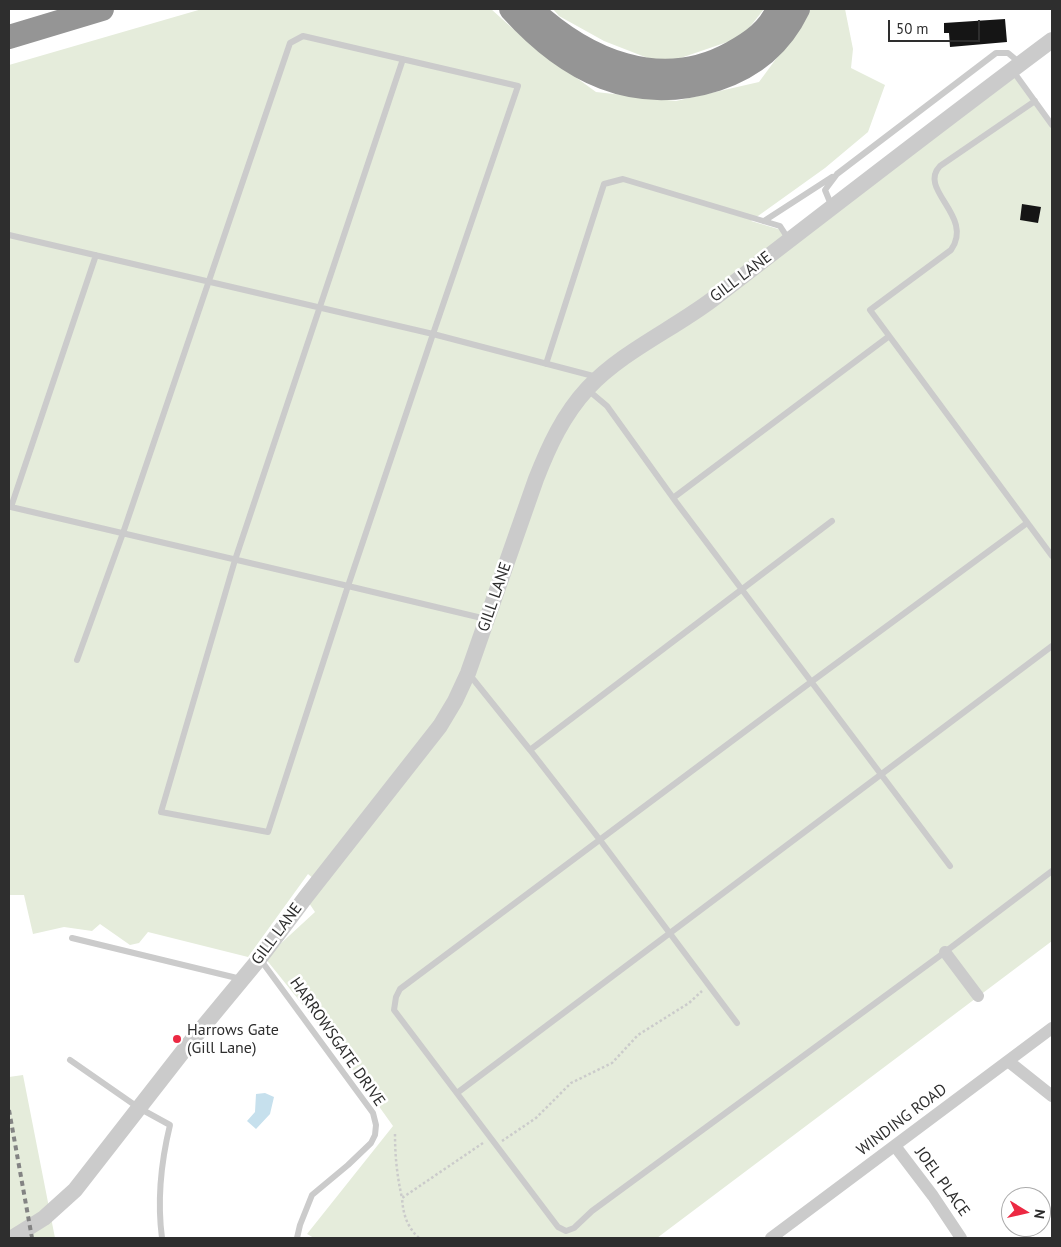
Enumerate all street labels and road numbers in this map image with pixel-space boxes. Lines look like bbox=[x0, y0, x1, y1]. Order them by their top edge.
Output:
street label: GILL LANE bbox=[706, 248, 776, 306]
street label: GILL LANE bbox=[474, 560, 516, 634]
street label: GILL LANE bbox=[248, 899, 306, 969]
street label: HARROWSGATE DRIVE bbox=[285, 974, 389, 1110]
street label: WINDING ROAD bbox=[853, 1080, 951, 1160]
street label: JOEL PLACE bbox=[911, 1144, 973, 1220]

